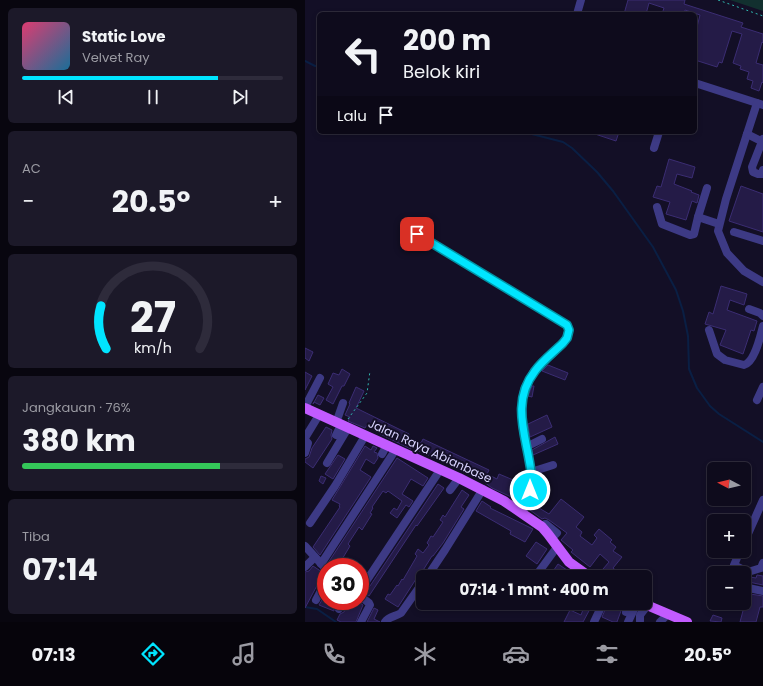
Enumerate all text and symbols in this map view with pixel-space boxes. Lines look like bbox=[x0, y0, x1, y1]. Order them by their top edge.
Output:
text: 200 m bbox=[403, 21, 491, 60]
text: Static Love bbox=[82, 26, 166, 47]
icon: left bbox=[337, 28, 389, 80]
text: Velvet Ray bbox=[82, 48, 150, 67]
text: Belok kiri bbox=[403, 59, 480, 84]
icon: previous bbox=[55, 86, 77, 108]
icon: pause bbox=[142, 86, 164, 108]
icon: next bbox=[229, 86, 251, 108]
icon: arrive bbox=[375, 104, 397, 126]
text: Lalu bbox=[337, 105, 367, 126]
text: AC bbox=[22, 159, 41, 178]
text: 20.5° bbox=[112, 180, 190, 223]
text: − bbox=[22, 186, 34, 217]
text: + bbox=[268, 186, 283, 217]
pin bbox=[400, 217, 434, 251]
icon: arrive bbox=[406, 223, 428, 245]
text: 27 bbox=[129, 288, 176, 347]
text: km/h bbox=[133, 338, 172, 358]
text: Jangkauan · 76% bbox=[22, 398, 131, 417]
street label: Jalan Raya Abianbase bbox=[366, 414, 495, 487]
text: 380 km bbox=[22, 419, 136, 462]
north arrow bbox=[707, 462, 751, 506]
map controls bbox=[707, 462, 751, 610]
position arrow bbox=[509, 469, 551, 511]
button: + bbox=[707, 514, 751, 558]
text: Tiba bbox=[22, 527, 50, 546]
text: 07:14 bbox=[22, 548, 98, 591]
speed limit sign: 30 bbox=[317, 558, 369, 610]
button: − bbox=[707, 566, 751, 610]
text: 07:14 · 1 mnt · 400 m bbox=[459, 579, 609, 600]
icon: directions bbox=[139, 640, 167, 668]
icon: music bbox=[230, 640, 258, 668]
icon: phone bbox=[320, 640, 348, 668]
icon: climate bbox=[411, 640, 439, 668]
icon: car bbox=[502, 640, 530, 668]
icon: filters bbox=[593, 640, 621, 668]
text: 07:13 bbox=[31, 642, 76, 667]
text: 20.5° bbox=[684, 642, 731, 667]

